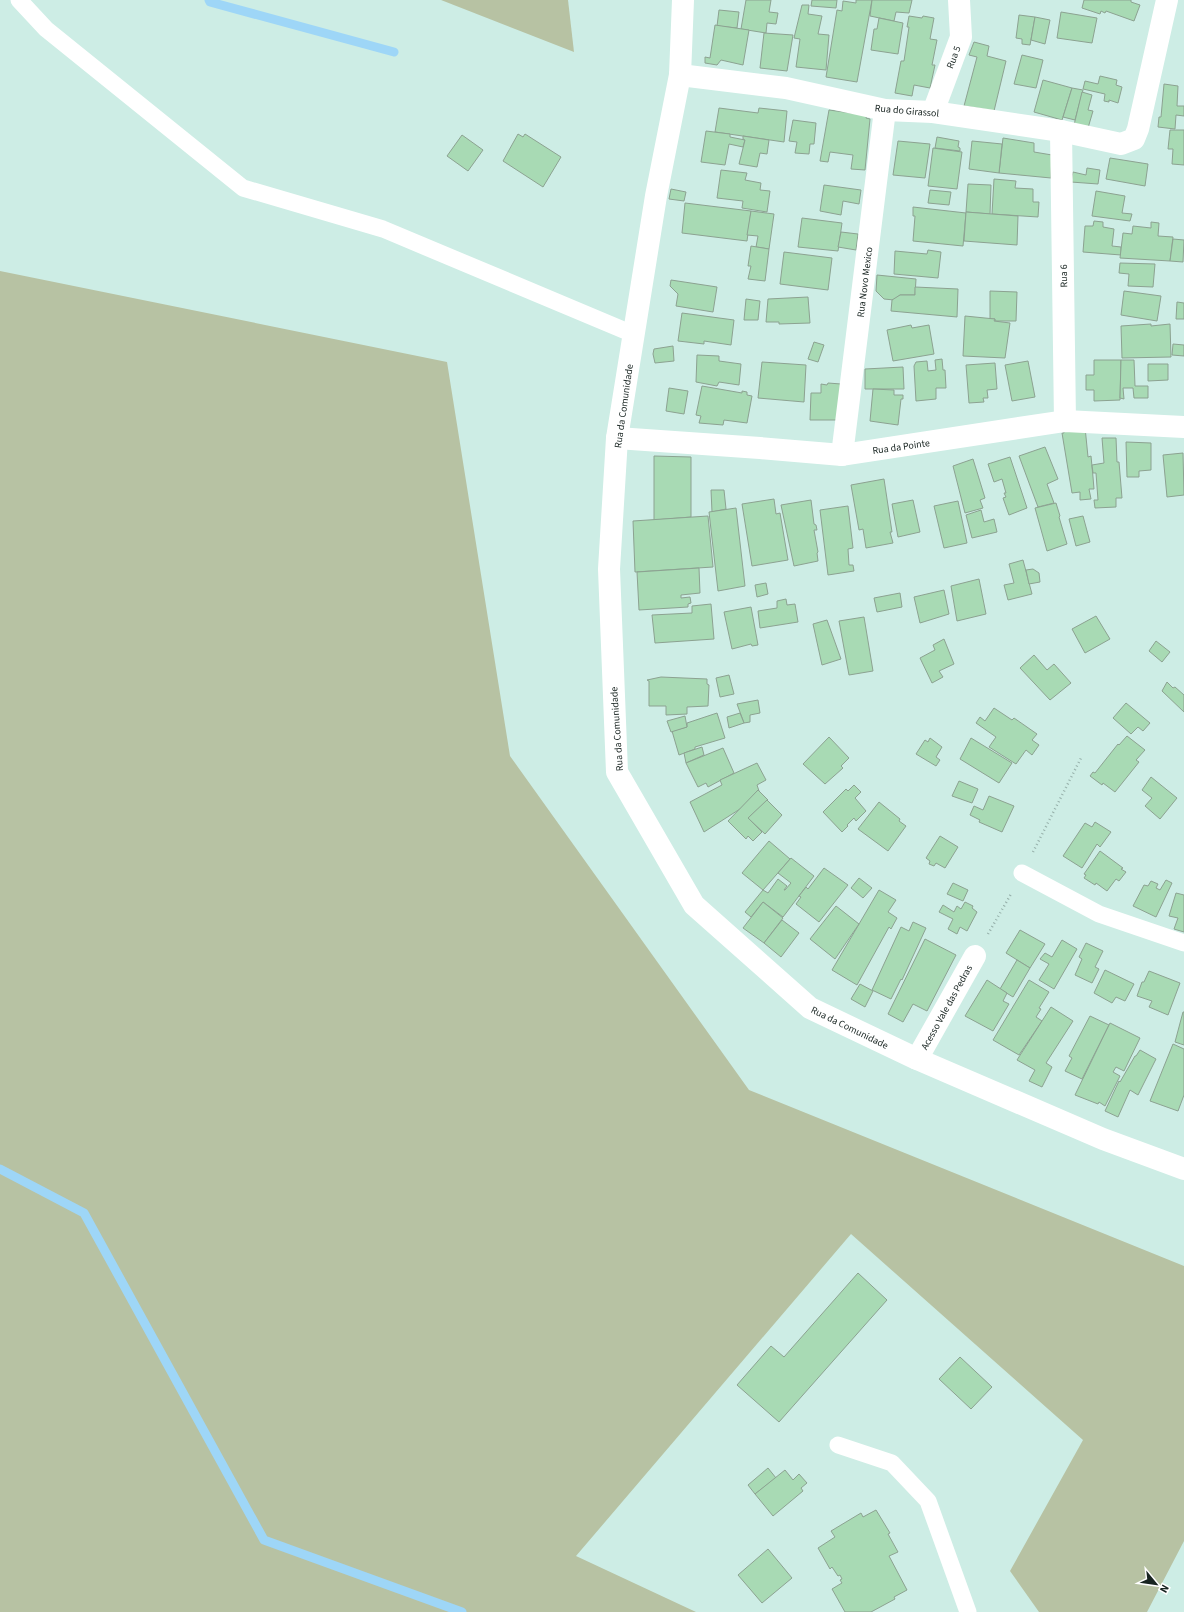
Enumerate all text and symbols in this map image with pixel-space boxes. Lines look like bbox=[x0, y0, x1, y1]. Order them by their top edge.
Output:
street label: Rua 5 bbox=[943, 44, 965, 71]
street label: Rua do Girassol bbox=[874, 101, 940, 121]
street label: Rua Novo Mexico bbox=[854, 246, 876, 318]
street label: Rua 6 bbox=[1057, 264, 1071, 288]
street label: Rua da Comunidade bbox=[611, 363, 637, 449]
street label: Rua da Pointe bbox=[872, 436, 931, 458]
street label: Rua da Comunidade bbox=[607, 686, 627, 772]
street label: Acesso Vale das Pedras bbox=[918, 962, 976, 1053]
street label: Rua da Comunidade bbox=[808, 1003, 891, 1053]
north arrow bbox=[1136, 1564, 1176, 1604]
text: N bbox=[1156, 1582, 1173, 1595]

